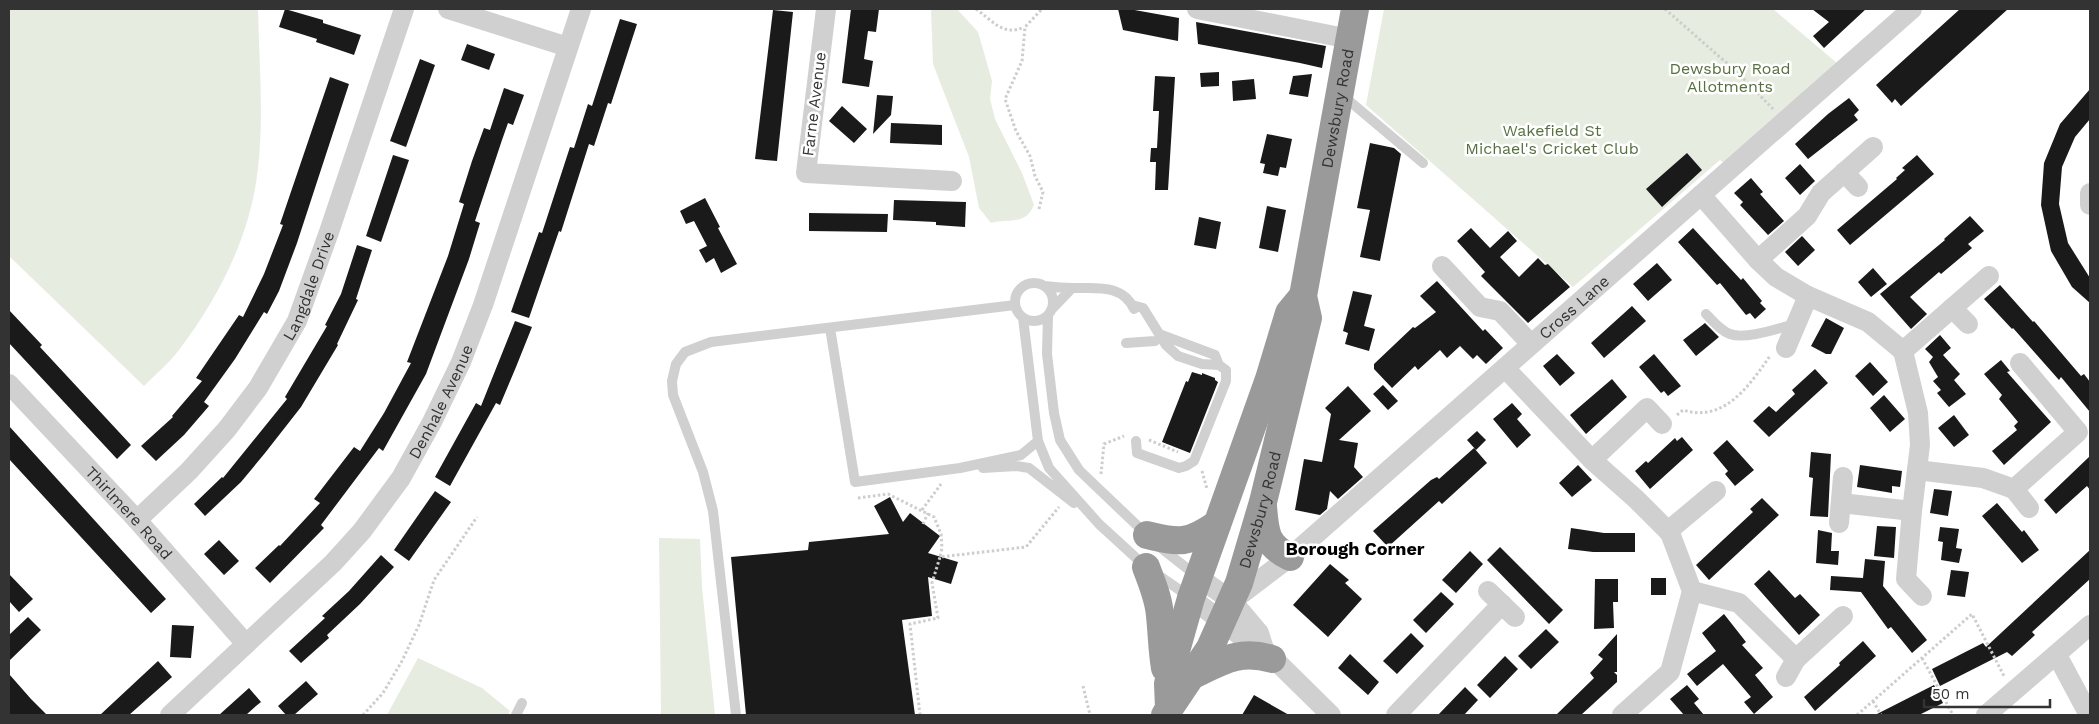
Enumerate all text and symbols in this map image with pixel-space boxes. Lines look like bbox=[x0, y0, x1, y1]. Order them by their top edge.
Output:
street label: Dewsbury Road bbox=[1317, 47, 1357, 170]
street label: Farne Avenue bbox=[798, 51, 830, 157]
park label: Dewsbury Road Allotments bbox=[1669, 59, 1791, 96]
park label: Wakefield St Michael's Cricket Club bbox=[1465, 121, 1639, 158]
street label: Langdale Drive bbox=[278, 229, 338, 344]
street label: Cross Lane bbox=[1535, 271, 1613, 343]
street label: Denhale Avenue bbox=[404, 342, 476, 462]
street label: Dewsbury Road bbox=[1234, 449, 1285, 571]
street label: Thirlmere Road bbox=[82, 462, 176, 563]
district label: Borough Corner bbox=[1285, 538, 1425, 559]
scale bar bbox=[1924, 676, 2050, 708]
text: 50 m bbox=[1932, 685, 1969, 703]

